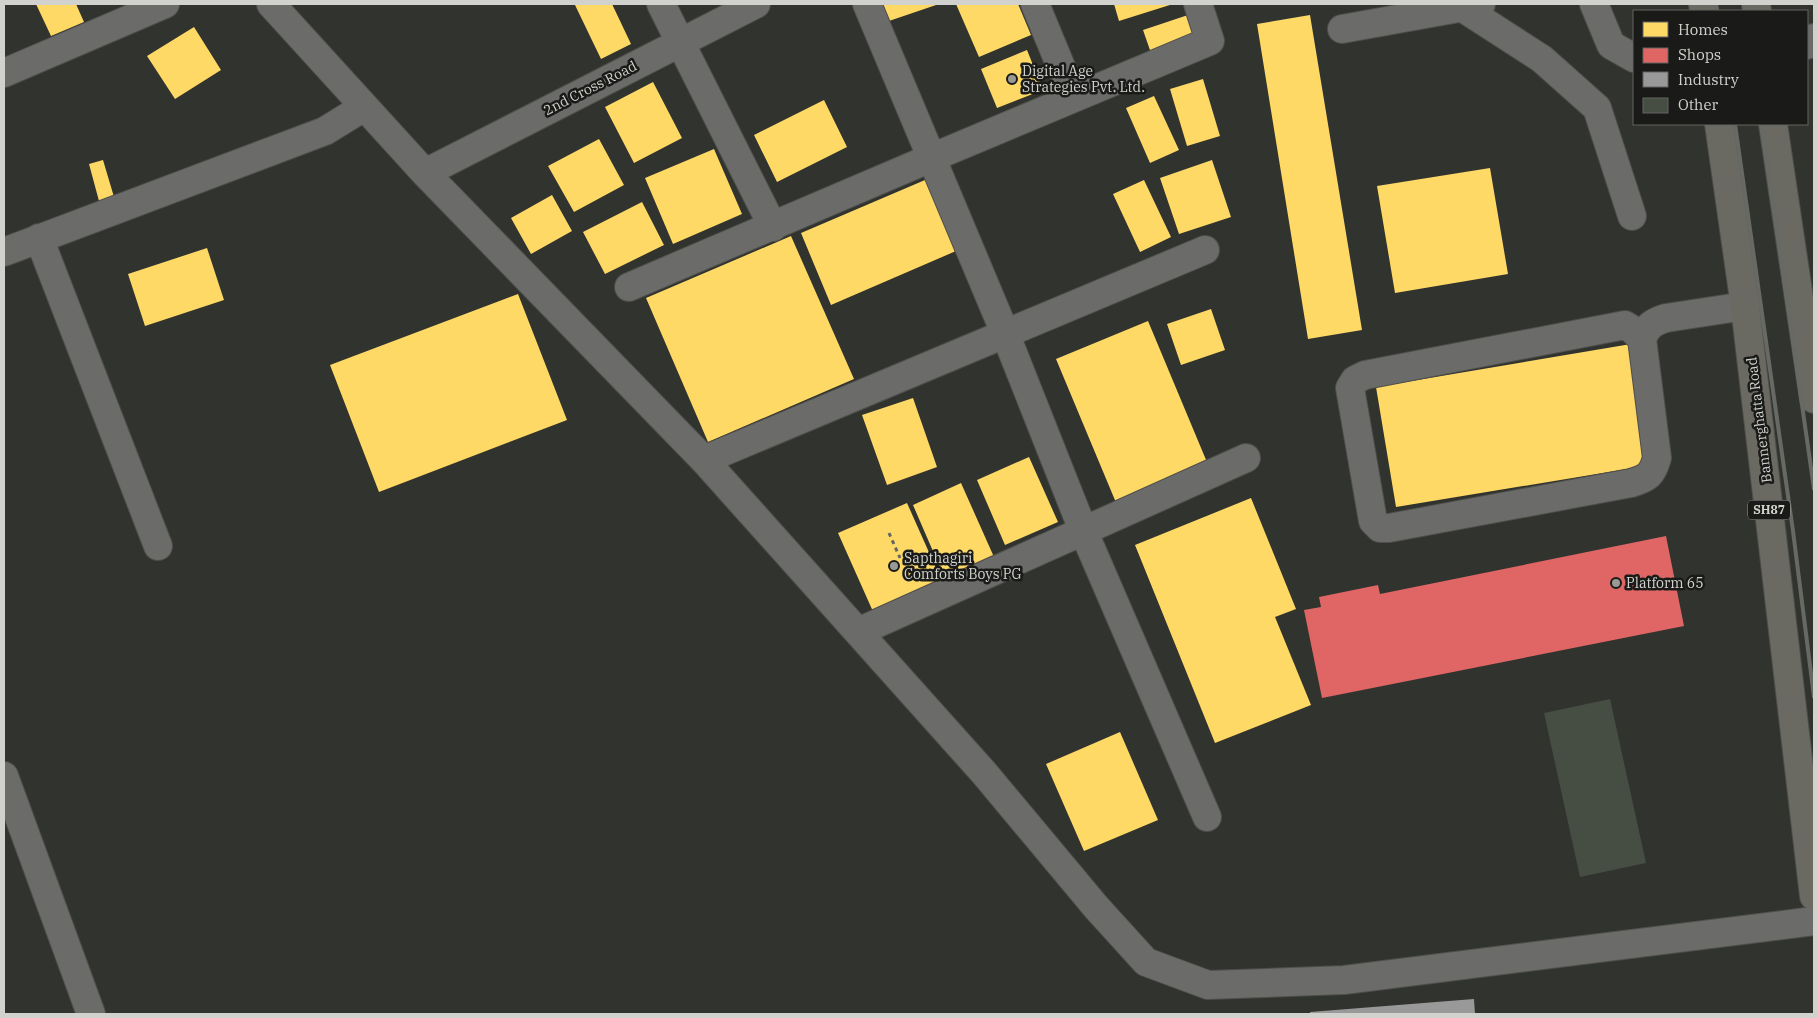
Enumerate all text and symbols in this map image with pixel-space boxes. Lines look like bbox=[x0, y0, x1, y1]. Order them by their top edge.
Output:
legend bbox=[1633, 10, 1808, 125]
text: Homes bbox=[1678, 20, 1728, 39]
text: Shops bbox=[1678, 45, 1721, 64]
street label: 2nd Cross Road bbox=[540, 57, 640, 119]
place label: Digital Age Strategies Pvt. Ltd. bbox=[1022, 62, 1145, 96]
text: Industry bbox=[1678, 70, 1739, 89]
marker: Digital Age Strategies Pvt. Ltd. bbox=[1006, 73, 1018, 85]
text: Other bbox=[1678, 95, 1718, 114]
street label: Bannerghatta Road bbox=[1742, 356, 1776, 484]
road number: SH87 bbox=[1748, 500, 1790, 520]
place label: Sapthagiri Comforts Boys PG bbox=[904, 549, 1022, 583]
marker: Sapthagiri Comforts Boys PG bbox=[888, 560, 900, 572]
place label: Platform 65 bbox=[1626, 574, 1704, 592]
marker: Platform 65 bbox=[1610, 577, 1622, 589]

